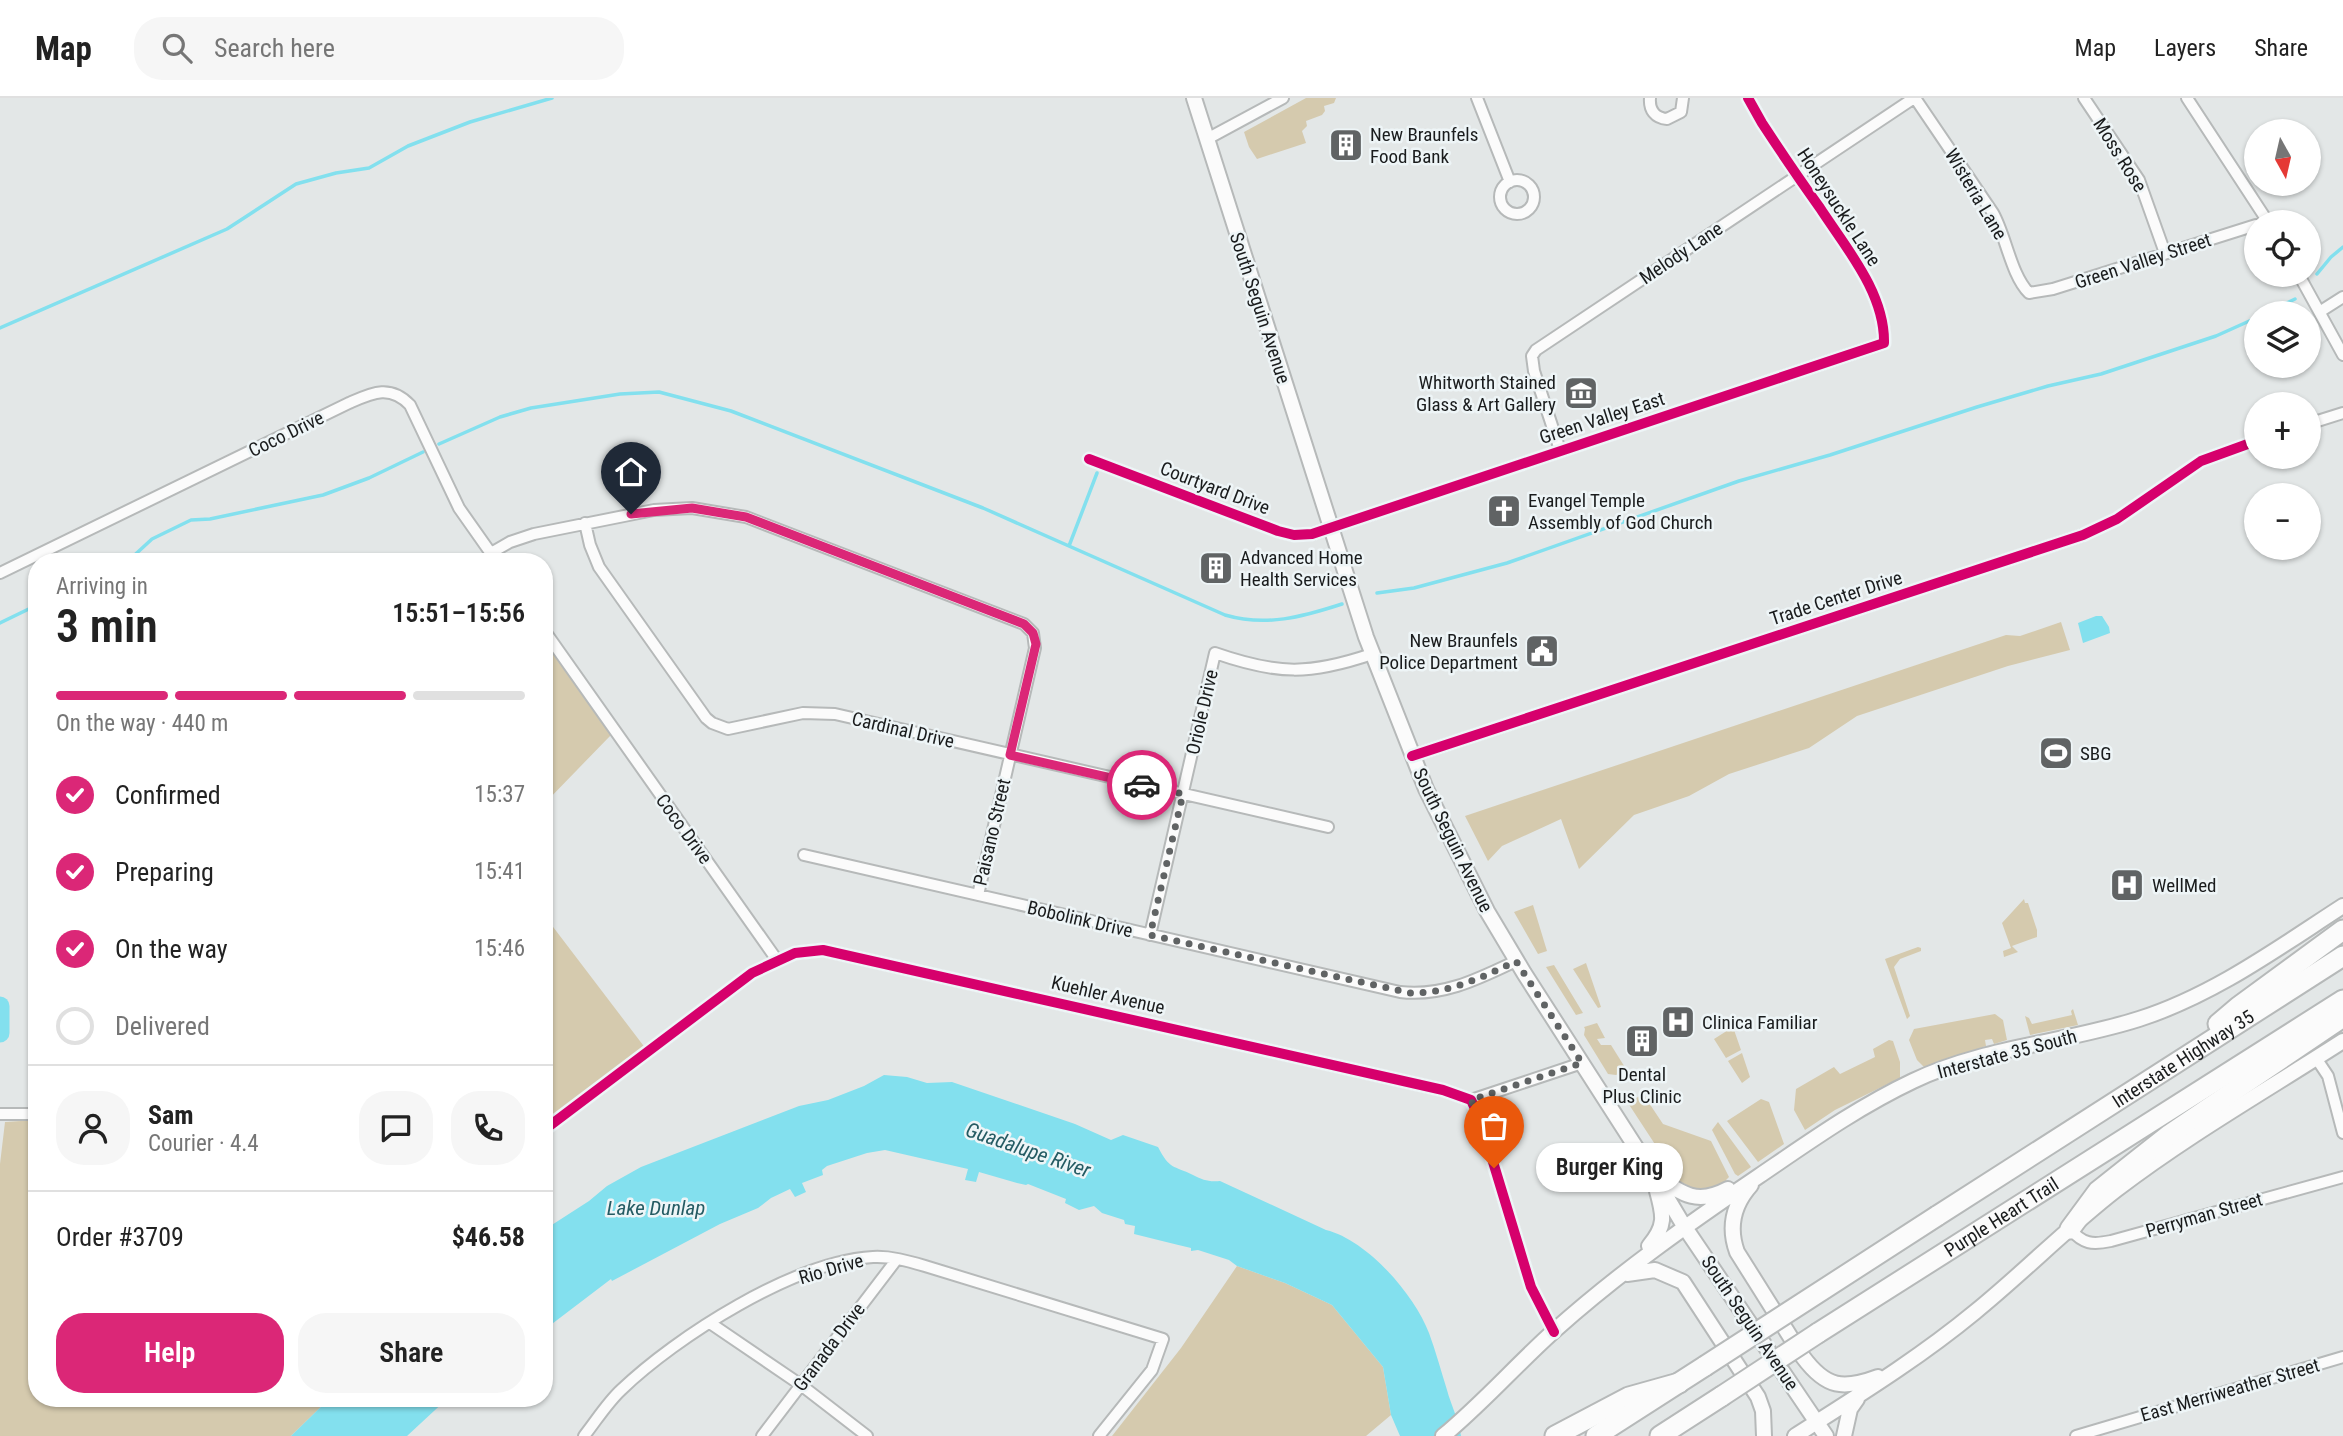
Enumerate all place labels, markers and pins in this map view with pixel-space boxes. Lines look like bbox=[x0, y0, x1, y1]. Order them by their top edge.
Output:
place label: New Braunfels Food Bank bbox=[1370, 123, 1478, 168]
building icon: New Braunfels Food Bank bbox=[1327, 126, 1365, 164]
place label: Whitworth Stained Glass & Art Gallery bbox=[1416, 371, 1556, 416]
museum icon: Whitworth Stained Glass & Art Gallery bbox=[1562, 374, 1600, 412]
pin bbox=[601, 442, 661, 514]
place label: Evangel Temple Assembly of God Church bbox=[1528, 489, 1713, 534]
church icon: Evangel Temple Assembly of God Church bbox=[1485, 492, 1523, 530]
place label: Advanced Home Health Services bbox=[1240, 546, 1363, 591]
building icon: Advanced Home Health Services bbox=[1197, 549, 1235, 587]
place label: New Braunfels Police Department bbox=[1379, 629, 1518, 674]
public building icon: New Braunfels Police Department bbox=[1523, 632, 1561, 670]
sports icon: SBG bbox=[2037, 734, 2075, 772]
place label: SBG bbox=[2080, 742, 2111, 765]
hospital icon: WellMed bbox=[2108, 866, 2146, 904]
place label: WellMed bbox=[2152, 874, 2217, 897]
hospital icon: Clinica Familiar bbox=[1659, 1003, 1697, 1041]
place label: Clinica Familiar bbox=[1702, 1011, 1818, 1034]
building icon: Dental Plus Clinic bbox=[1623, 1022, 1661, 1060]
place label: Dental Plus Clinic bbox=[1603, 1063, 1682, 1108]
pin bbox=[1464, 1096, 1524, 1168]
callout: Burger King bbox=[1536, 1144, 1683, 1192]

